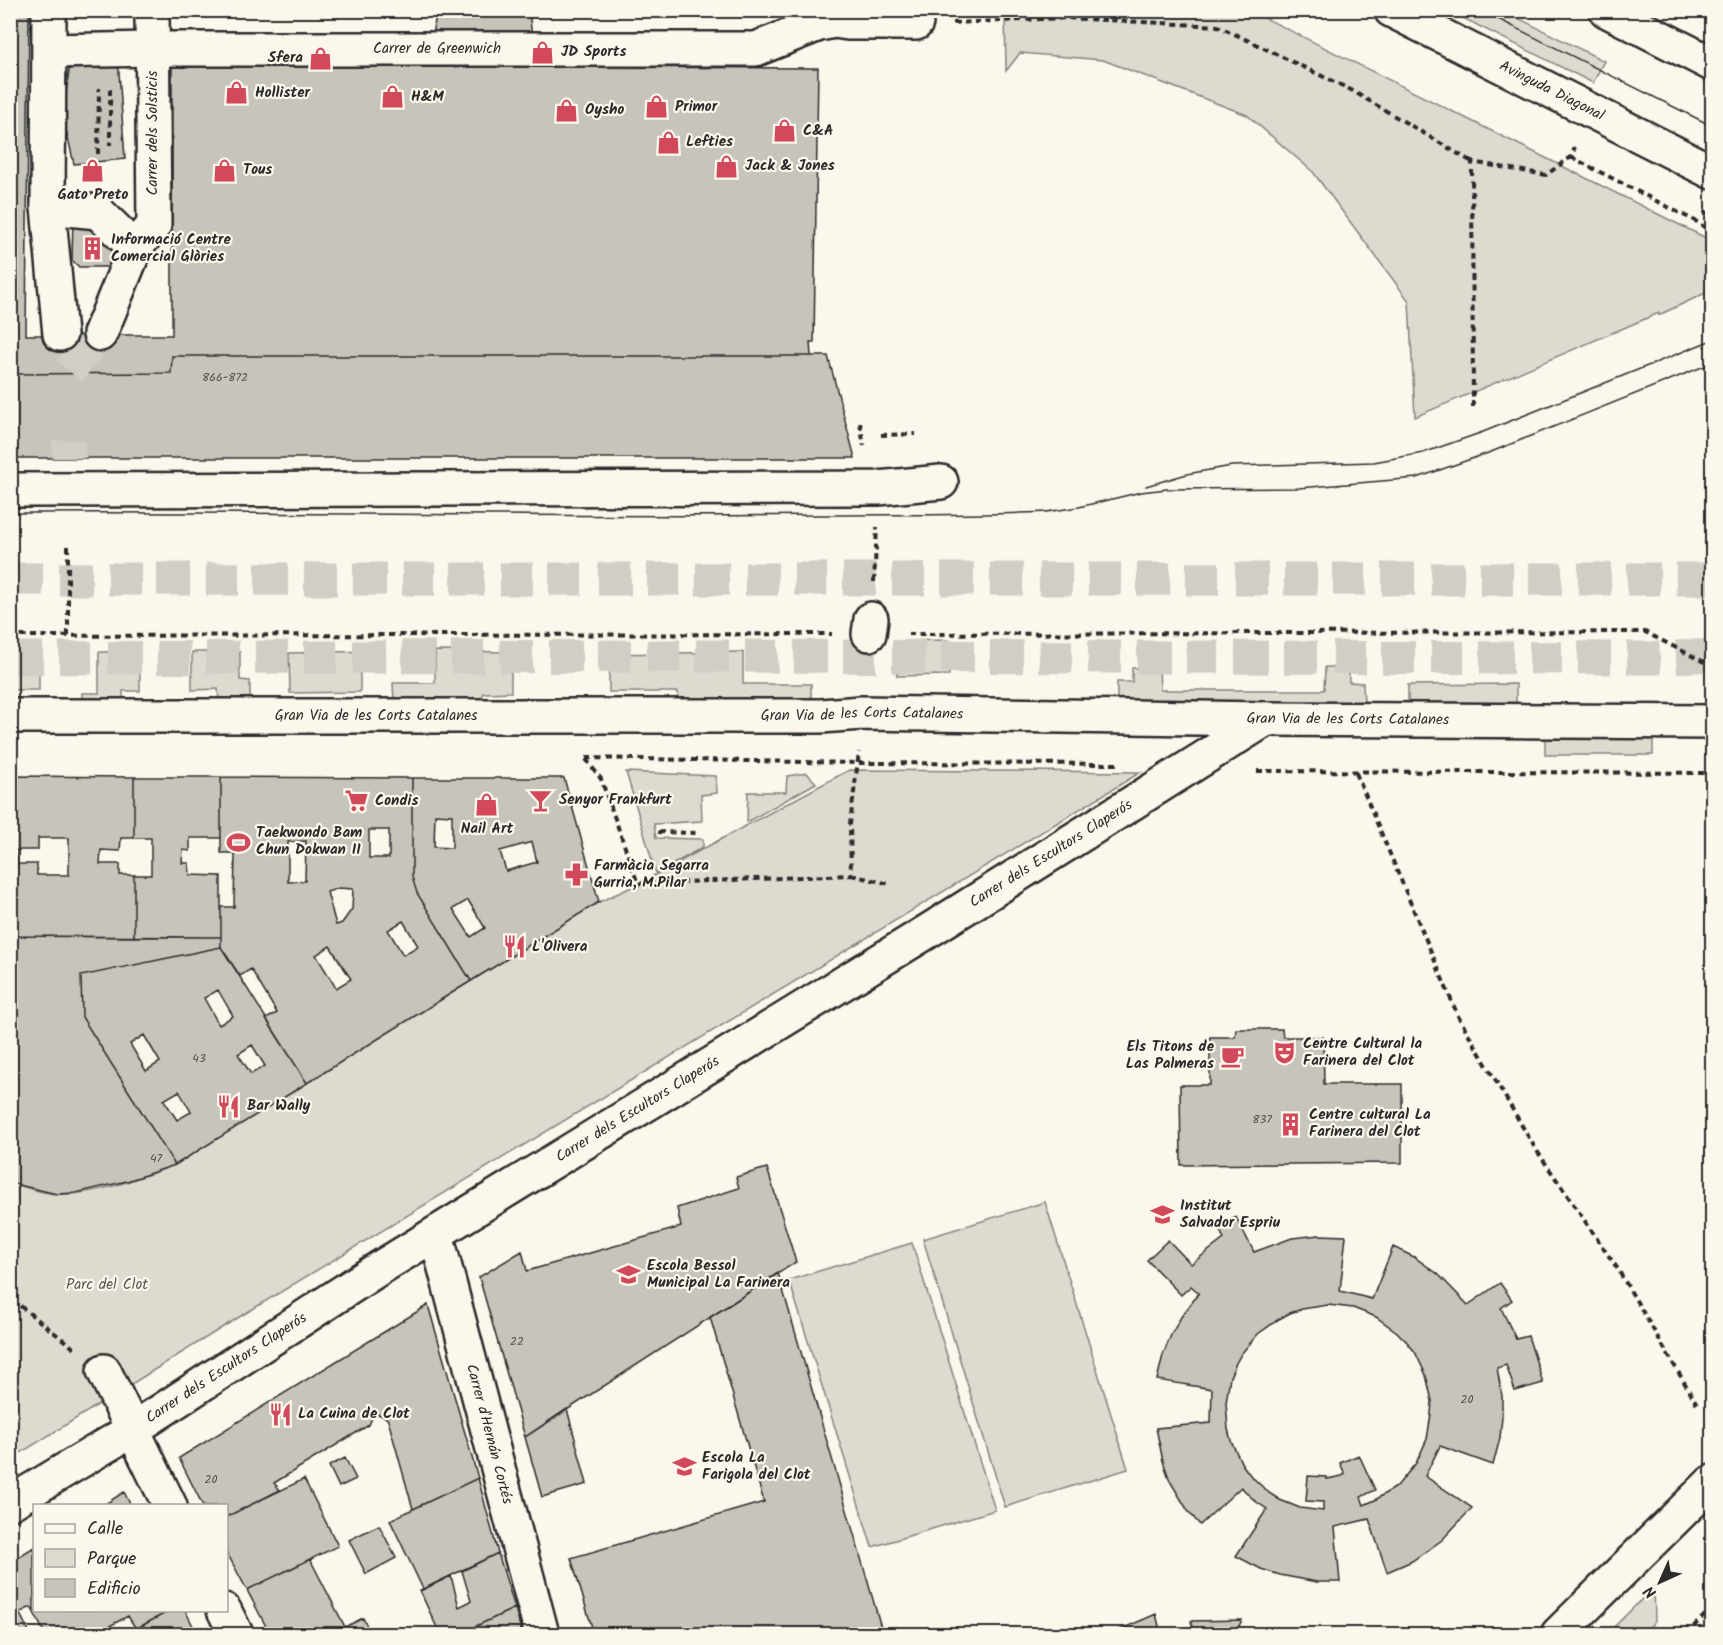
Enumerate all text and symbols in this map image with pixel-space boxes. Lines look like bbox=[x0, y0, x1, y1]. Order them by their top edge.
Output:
street label: Carrer de Greenwich bbox=[373, 37, 501, 61]
shop icon: JD Sports bbox=[530, 39, 556, 65]
place label: JD Sports bbox=[561, 40, 626, 64]
shop icon: Sfera bbox=[308, 45, 334, 71]
place label: Sfera bbox=[268, 46, 303, 70]
street label: Avinguda Diagonal bbox=[1495, 54, 1609, 128]
street label: Carrer dels Solsticis bbox=[141, 70, 165, 195]
shop icon: Hollister bbox=[224, 80, 250, 106]
place label: Hollister bbox=[255, 81, 311, 105]
shop icon: H&M bbox=[380, 84, 406, 110]
place label: H&M bbox=[411, 85, 445, 109]
shop icon: Primor bbox=[644, 94, 670, 120]
place label: Primor bbox=[675, 95, 718, 119]
shop icon: Oysho bbox=[554, 97, 580, 123]
place label: Oysho bbox=[585, 98, 625, 122]
shop icon: C&A bbox=[772, 118, 798, 144]
place label: C&A bbox=[803, 119, 834, 143]
shop icon: Lefties bbox=[655, 129, 681, 155]
place label: Lefties bbox=[686, 130, 733, 154]
shop icon: Jack & Jones bbox=[714, 153, 740, 179]
place label: Jack & Jones bbox=[745, 154, 835, 178]
shop icon: Tous bbox=[212, 157, 238, 183]
shop icon: Gato Preto bbox=[80, 158, 106, 184]
place label: Tous bbox=[243, 158, 272, 182]
place label: Gato Preto bbox=[58, 183, 128, 207]
place label: Informació Centre Comercial Glòries bbox=[111, 228, 232, 269]
building icon: Informació Centre Comercial Glòries bbox=[80, 236, 106, 262]
house number: 866-872 bbox=[202, 368, 248, 387]
street label: Gran Via de les Corts Catalanes bbox=[761, 701, 964, 728]
street label: Gran Via de les Corts Catalanes bbox=[275, 704, 478, 728]
street label: Gran Via de les Corts Catalanes bbox=[1246, 707, 1450, 732]
bar icon: Senyor Frankfurt bbox=[528, 787, 554, 813]
supermarket icon: Condis bbox=[344, 788, 370, 814]
place label: Senyor Frankfurt bbox=[559, 788, 672, 812]
place label: Condis bbox=[375, 789, 418, 813]
shop icon: Nail Art bbox=[474, 792, 500, 818]
street label: Carrer dels Escultors Claperós bbox=[965, 793, 1138, 914]
place label: Nail Art bbox=[461, 817, 513, 841]
place label: Taekwondo Bam Chun Dokwan II bbox=[256, 821, 362, 862]
sports icon: Taekwondo Bam Chun Dokwan II bbox=[225, 829, 251, 855]
place label: Farmàcia Segarra Gurria, M.Pilar bbox=[594, 854, 709, 895]
pharmacy icon: Farmàcia Segarra Gurria, M.Pilar bbox=[563, 862, 589, 888]
restaurant icon: L'Olivera bbox=[501, 934, 527, 960]
place label: L'Olivera bbox=[532, 935, 588, 959]
place label: Centre Cultural la Farinera del Clot bbox=[1303, 1032, 1423, 1073]
place label: Els Titons de Las Palmeras bbox=[1126, 1035, 1215, 1076]
theatre icon: Centre Cultural la Farinera del Clot bbox=[1272, 1040, 1298, 1066]
cafe icon: Els Titons de Las Palmeras bbox=[1219, 1043, 1245, 1069]
house number: 43 bbox=[192, 1049, 206, 1068]
street label: Carrer dels Escultors Claperós bbox=[551, 1050, 725, 1169]
restaurant icon: Bar Wally bbox=[216, 1093, 242, 1119]
place label: Bar Wally bbox=[247, 1094, 311, 1118]
place label: Centre cultural La Farinera del Clot bbox=[1309, 1103, 1431, 1144]
house number: 837 bbox=[1252, 1110, 1272, 1129]
building icon: Centre cultural La Farinera del Clot bbox=[1278, 1111, 1304, 1137]
house number: 47 bbox=[150, 1149, 163, 1168]
place label: Institut Salvador Espriu bbox=[1180, 1194, 1281, 1235]
school or university icon: Institut Salvador Espriu bbox=[1149, 1202, 1175, 1228]
place label: Escola Bessol Municipal La Farinera bbox=[647, 1254, 790, 1295]
school or university icon: Escola Bessol Municipal La Farinera bbox=[616, 1262, 642, 1288]
park label: Parc del Clot bbox=[66, 1273, 148, 1297]
street label: Carrer dels Escultors Claperós bbox=[141, 1306, 312, 1430]
house number: 22 bbox=[510, 1332, 524, 1351]
street label: Carrer d'Hernán Cortés bbox=[459, 1361, 519, 1507]
house number: 20 bbox=[1461, 1390, 1473, 1409]
restaurant icon: La Cuina de Clot bbox=[267, 1401, 293, 1427]
place label: La Cuina de Clot bbox=[298, 1402, 410, 1426]
place label: Escola La Farigola del Clot bbox=[702, 1446, 811, 1487]
school or university icon: Escola La Farigola del Clot bbox=[671, 1454, 697, 1480]
house number: 20 bbox=[205, 1470, 217, 1489]
legend bbox=[33, 1504, 228, 1612]
text: Calle bbox=[87, 1515, 123, 1544]
text: Parque bbox=[87, 1545, 136, 1574]
north arrow bbox=[1630, 1552, 1690, 1612]
text: Edificio bbox=[87, 1575, 141, 1604]
text: N bbox=[1638, 1579, 1663, 1604]

